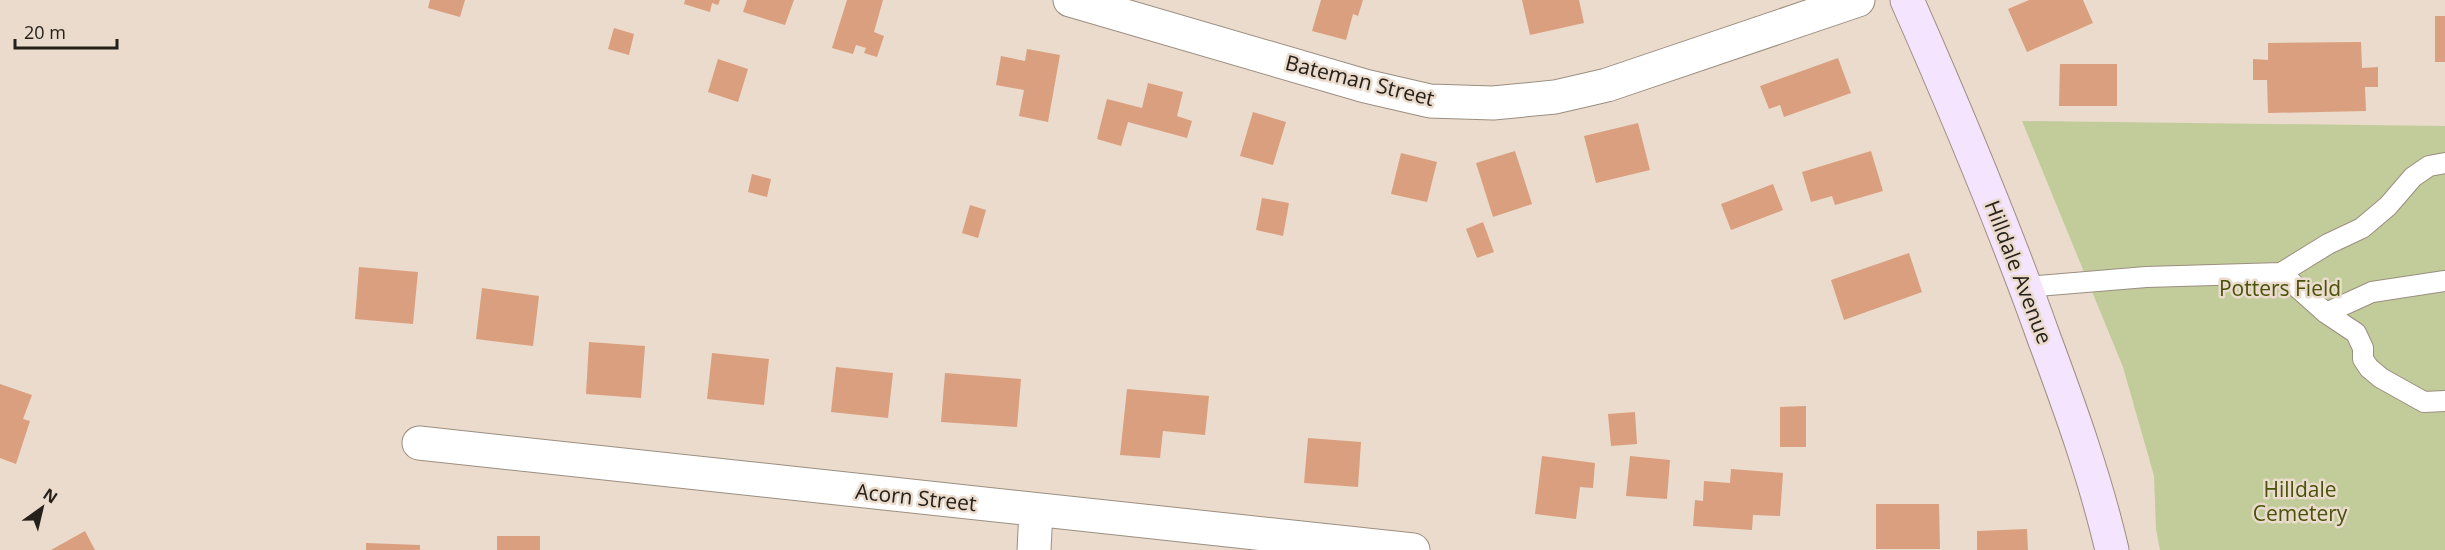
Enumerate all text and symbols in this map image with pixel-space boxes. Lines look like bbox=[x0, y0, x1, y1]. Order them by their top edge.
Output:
scale bar bbox=[15, 12, 117, 50]
text: 20 m bbox=[24, 20, 66, 44]
street label: Bateman Street bbox=[1283, 48, 1437, 112]
street label: Hilldale Avenue bbox=[1979, 196, 2059, 348]
park label: Potters Field bbox=[2219, 274, 2341, 302]
park label: Hilldale Cemetery bbox=[2253, 475, 2348, 527]
street label: Acorn Street bbox=[854, 477, 978, 517]
north arrow bbox=[12, 478, 72, 538]
text: N bbox=[39, 483, 62, 508]

